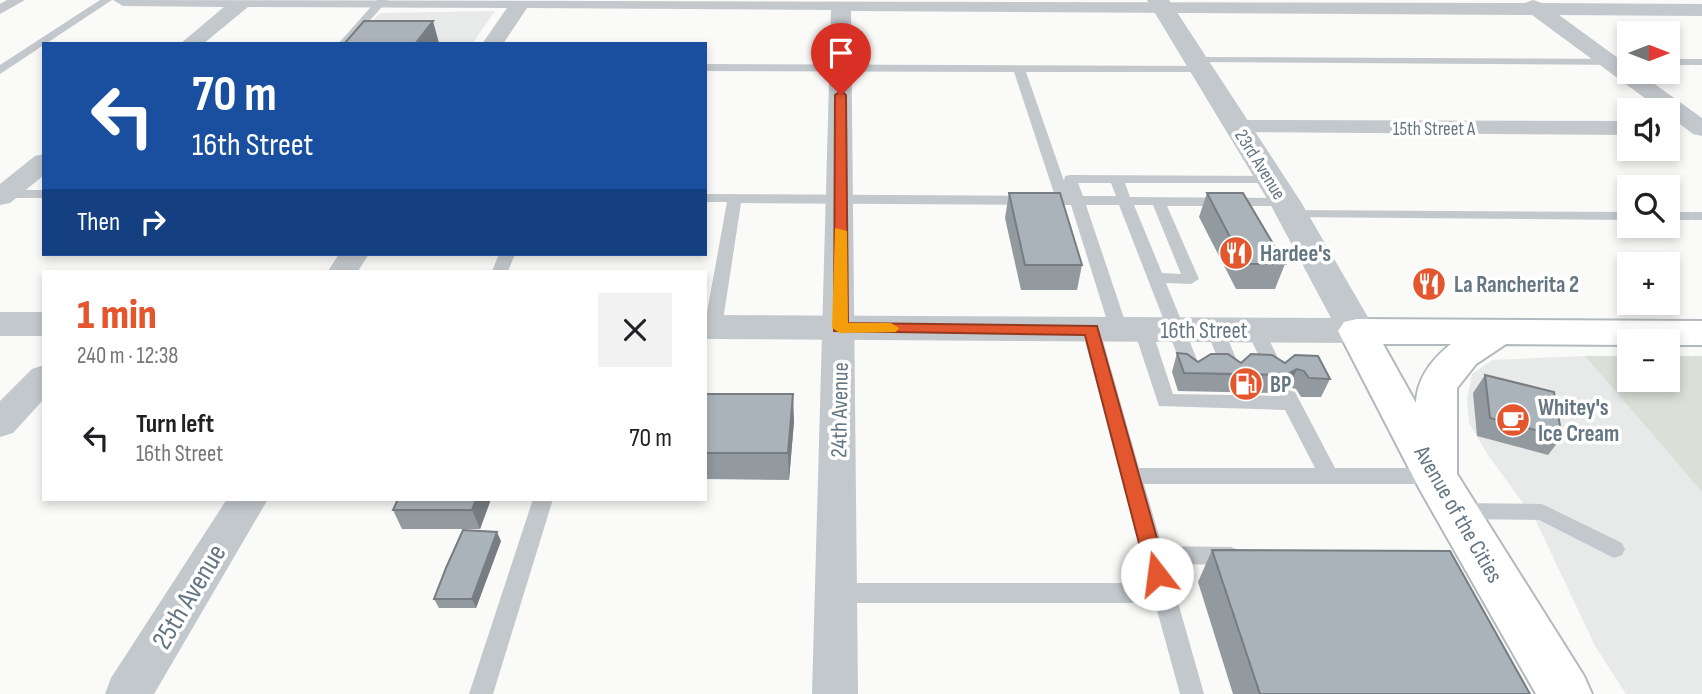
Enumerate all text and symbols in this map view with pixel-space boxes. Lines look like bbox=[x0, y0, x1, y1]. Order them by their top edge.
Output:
north arrow bbox=[1617, 21, 1680, 84]
map controls bbox=[1617, 21, 1680, 392]
pin bbox=[811, 23, 871, 95]
icon: arrive bbox=[822, 34, 860, 72]
text: 70 m bbox=[192, 66, 277, 125]
icon: left bbox=[77, 70, 168, 161]
button: sound bbox=[1617, 98, 1680, 161]
street label: 15th Street A bbox=[1393, 118, 1476, 141]
street label: 23rd Avenue bbox=[1229, 125, 1290, 204]
text: 16th Street bbox=[192, 126, 313, 165]
button: search bbox=[1617, 175, 1680, 238]
icon: right bbox=[134, 203, 172, 241]
text: Then bbox=[77, 207, 120, 238]
restaurant icon: Hardee's bbox=[1217, 234, 1255, 272]
place label: Hardee's bbox=[1260, 240, 1331, 268]
button: + bbox=[1617, 252, 1680, 315]
restaurant icon: La Rancherita 2 bbox=[1410, 265, 1448, 303]
place label: La Rancherita 2 bbox=[1454, 271, 1579, 299]
text: 1 min bbox=[77, 290, 157, 341]
button: close bbox=[598, 293, 672, 367]
street label: 16th Street bbox=[1160, 317, 1248, 345]
button: − bbox=[1617, 329, 1680, 392]
text: 240 m · 12:38 bbox=[77, 342, 178, 370]
street label: 24th Avenue bbox=[825, 362, 855, 458]
fuel station icon: BP bbox=[1227, 365, 1265, 403]
place label: BP bbox=[1270, 371, 1291, 399]
place label: Whitey's Ice Cream bbox=[1538, 394, 1619, 448]
cafe icon: Whitey's Ice Cream bbox=[1494, 401, 1532, 439]
text: Turn left bbox=[136, 409, 214, 440]
icon: left bbox=[77, 419, 115, 457]
text: 70 m bbox=[629, 423, 672, 454]
text: 16th Street bbox=[136, 440, 223, 468]
street label: Avenue of the Cities bbox=[1407, 440, 1509, 588]
position arrow bbox=[1120, 537, 1194, 611]
street label: 25th Avenue bbox=[145, 538, 233, 655]

